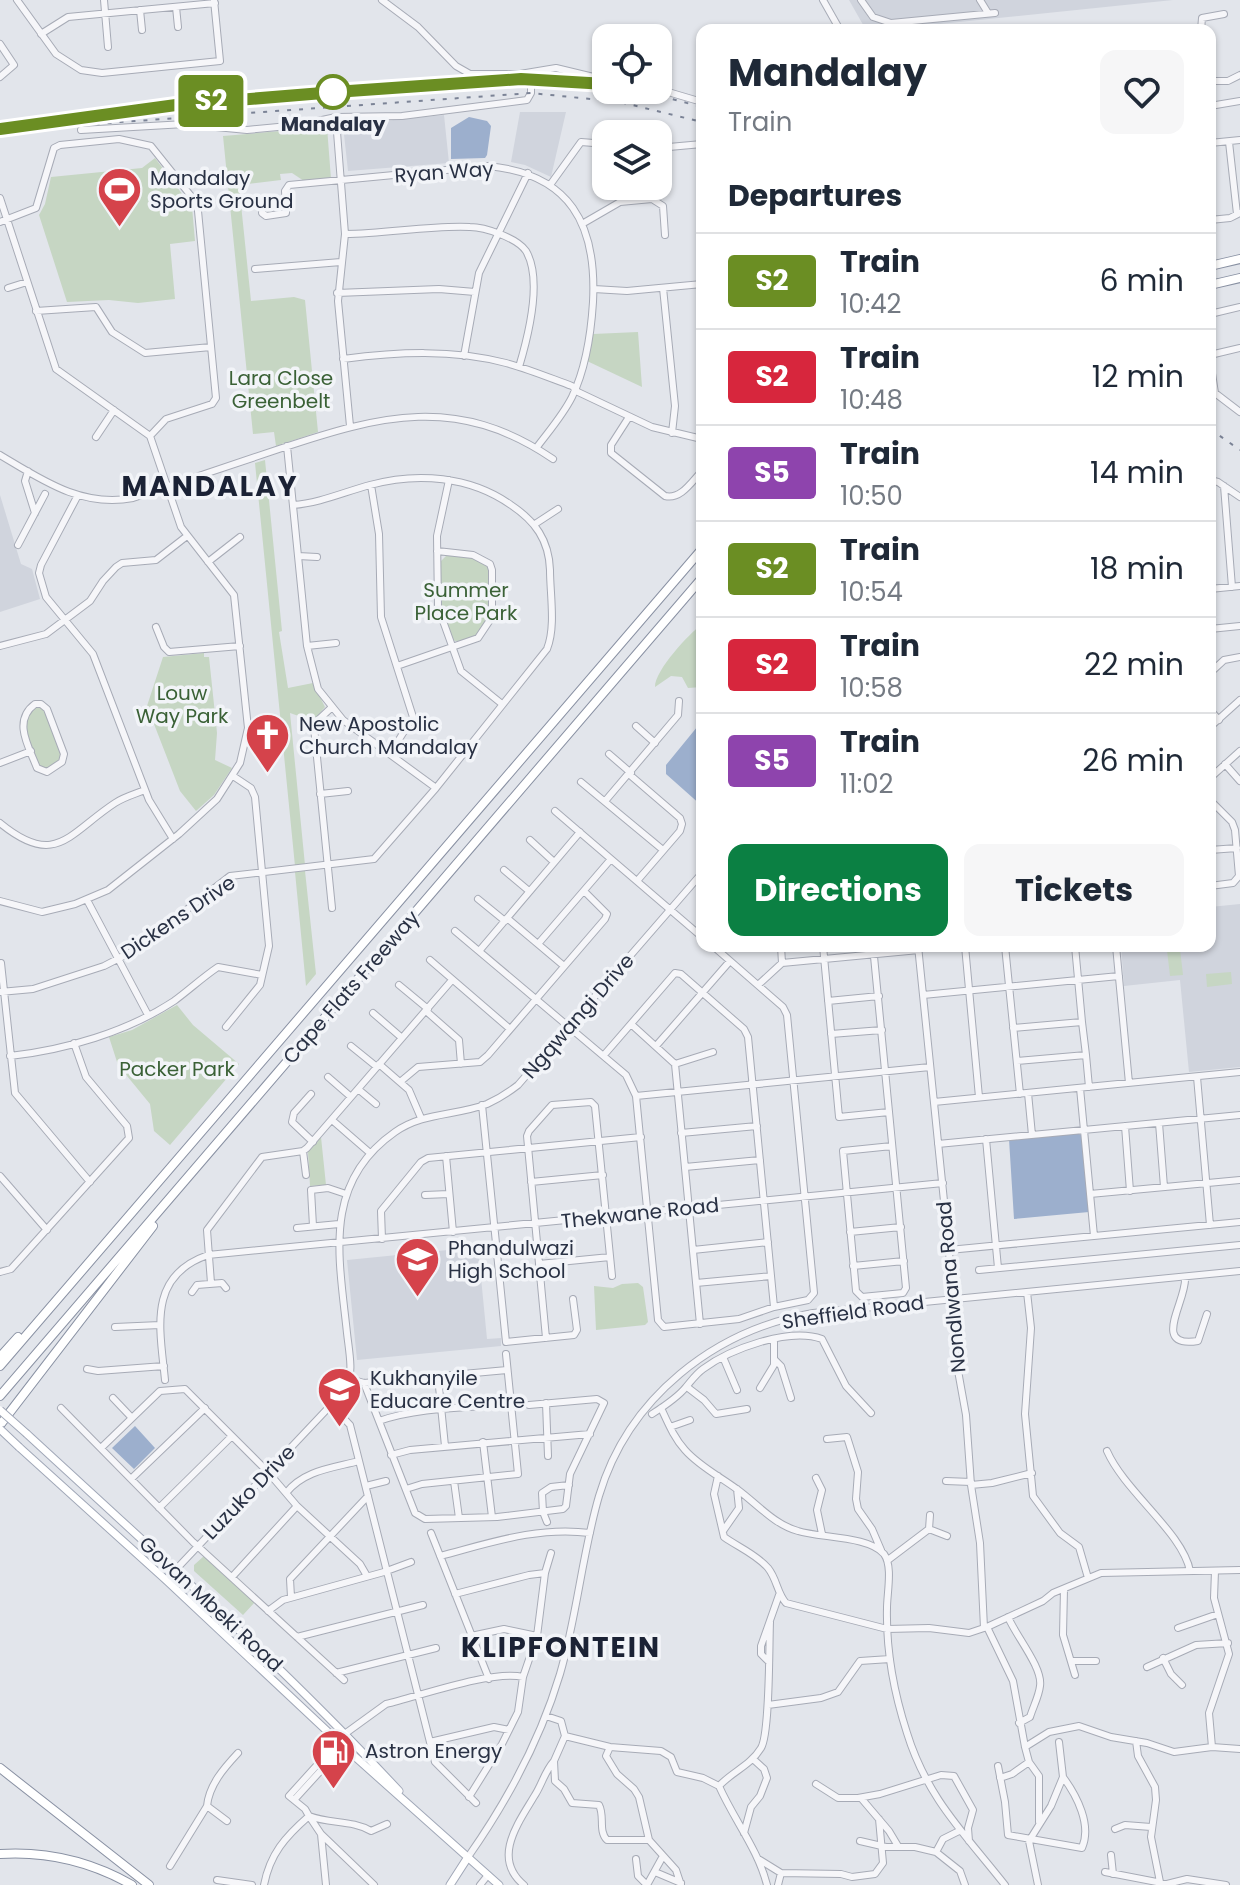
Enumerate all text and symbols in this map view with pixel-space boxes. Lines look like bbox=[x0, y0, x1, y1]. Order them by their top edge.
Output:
map controls bbox=[592, 24, 672, 200]
button: locate bbox=[592, 24, 672, 104]
text: Mandalay bbox=[728, 46, 927, 99]
button: heart bbox=[1100, 50, 1184, 134]
line badge: S2 bbox=[175, 75, 247, 127]
marker: Mandalay bbox=[316, 75, 350, 109]
text: S2 bbox=[194, 81, 228, 120]
text: Train bbox=[728, 104, 792, 140]
place label: Mandalay bbox=[281, 110, 386, 138]
button: layers bbox=[592, 120, 672, 200]
street label: Ryan Way bbox=[393, 155, 495, 189]
place label: Mandalay Sports Ground bbox=[150, 164, 294, 215]
sports icon: Mandalay Sports Ground bbox=[95, 165, 143, 228]
text: Departures bbox=[728, 174, 902, 217]
text: Train bbox=[840, 240, 920, 283]
text: 6 min bbox=[1099, 259, 1184, 302]
text: S2 bbox=[755, 261, 789, 300]
text: 10:42 bbox=[840, 286, 902, 322]
text: Train bbox=[840, 336, 920, 379]
text: 12 min bbox=[1092, 355, 1184, 398]
text: S2 bbox=[755, 357, 789, 396]
park label: Lara Close Greenbelt bbox=[229, 364, 333, 415]
text: 10:48 bbox=[840, 382, 903, 418]
text: Train bbox=[840, 432, 920, 475]
text: 14 min bbox=[1090, 451, 1184, 494]
text: S5 bbox=[754, 453, 790, 492]
district label: MANDALAY bbox=[121, 467, 299, 506]
text: 10:50 bbox=[840, 478, 903, 514]
text: Train bbox=[840, 528, 920, 571]
text: 18 min bbox=[1090, 547, 1184, 590]
text: S2 bbox=[755, 549, 789, 588]
text: 10:54 bbox=[840, 574, 903, 610]
park label: Summer Place Park bbox=[415, 576, 518, 627]
text: Train bbox=[840, 624, 920, 667]
text: 22 min bbox=[1084, 643, 1184, 686]
text: S2 bbox=[755, 645, 789, 684]
text: 10:58 bbox=[840, 670, 903, 706]
park label: Louw Way Park bbox=[136, 679, 229, 730]
place label: New Apostolic Church Mandalay bbox=[299, 710, 478, 761]
church icon: New Apostolic Church Mandalay bbox=[244, 712, 292, 775]
text: Train bbox=[840, 720, 920, 763]
text: 26 min bbox=[1082, 739, 1184, 782]
text: S5 bbox=[754, 741, 790, 780]
text: 11:02 bbox=[840, 766, 893, 802]
button: Directions bbox=[728, 844, 948, 936]
button: Tickets bbox=[964, 844, 1184, 936]
street label: Dickens Drive bbox=[115, 868, 241, 966]
street label: Cape Flats Freeway bbox=[276, 904, 426, 1070]
street label: Ngqwangi Drive bbox=[516, 947, 640, 1085]
park label: Packer Park bbox=[119, 1055, 235, 1083]
street label: Thekwane Road bbox=[560, 1191, 720, 1235]
street label: Nondlwana Road bbox=[930, 1200, 972, 1374]
place label: Phandulwazi High School bbox=[448, 1234, 574, 1285]
school or university icon: Phandulwazi High School bbox=[393, 1236, 441, 1299]
street label: Sheffield Road bbox=[780, 1288, 926, 1336]
place label: Kukhanyile Educare Centre bbox=[370, 1364, 525, 1415]
school or university icon: Kukhanyile Educare Centre bbox=[315, 1366, 363, 1429]
street label: Luzuko Drive bbox=[197, 1438, 301, 1546]
street label: Govan Mbeki Road bbox=[133, 1530, 289, 1678]
district label: KLIPFONTEIN bbox=[461, 1628, 661, 1667]
fuel station icon: Astron Energy bbox=[310, 1727, 358, 1790]
place label: Astron Energy bbox=[365, 1737, 502, 1765]

